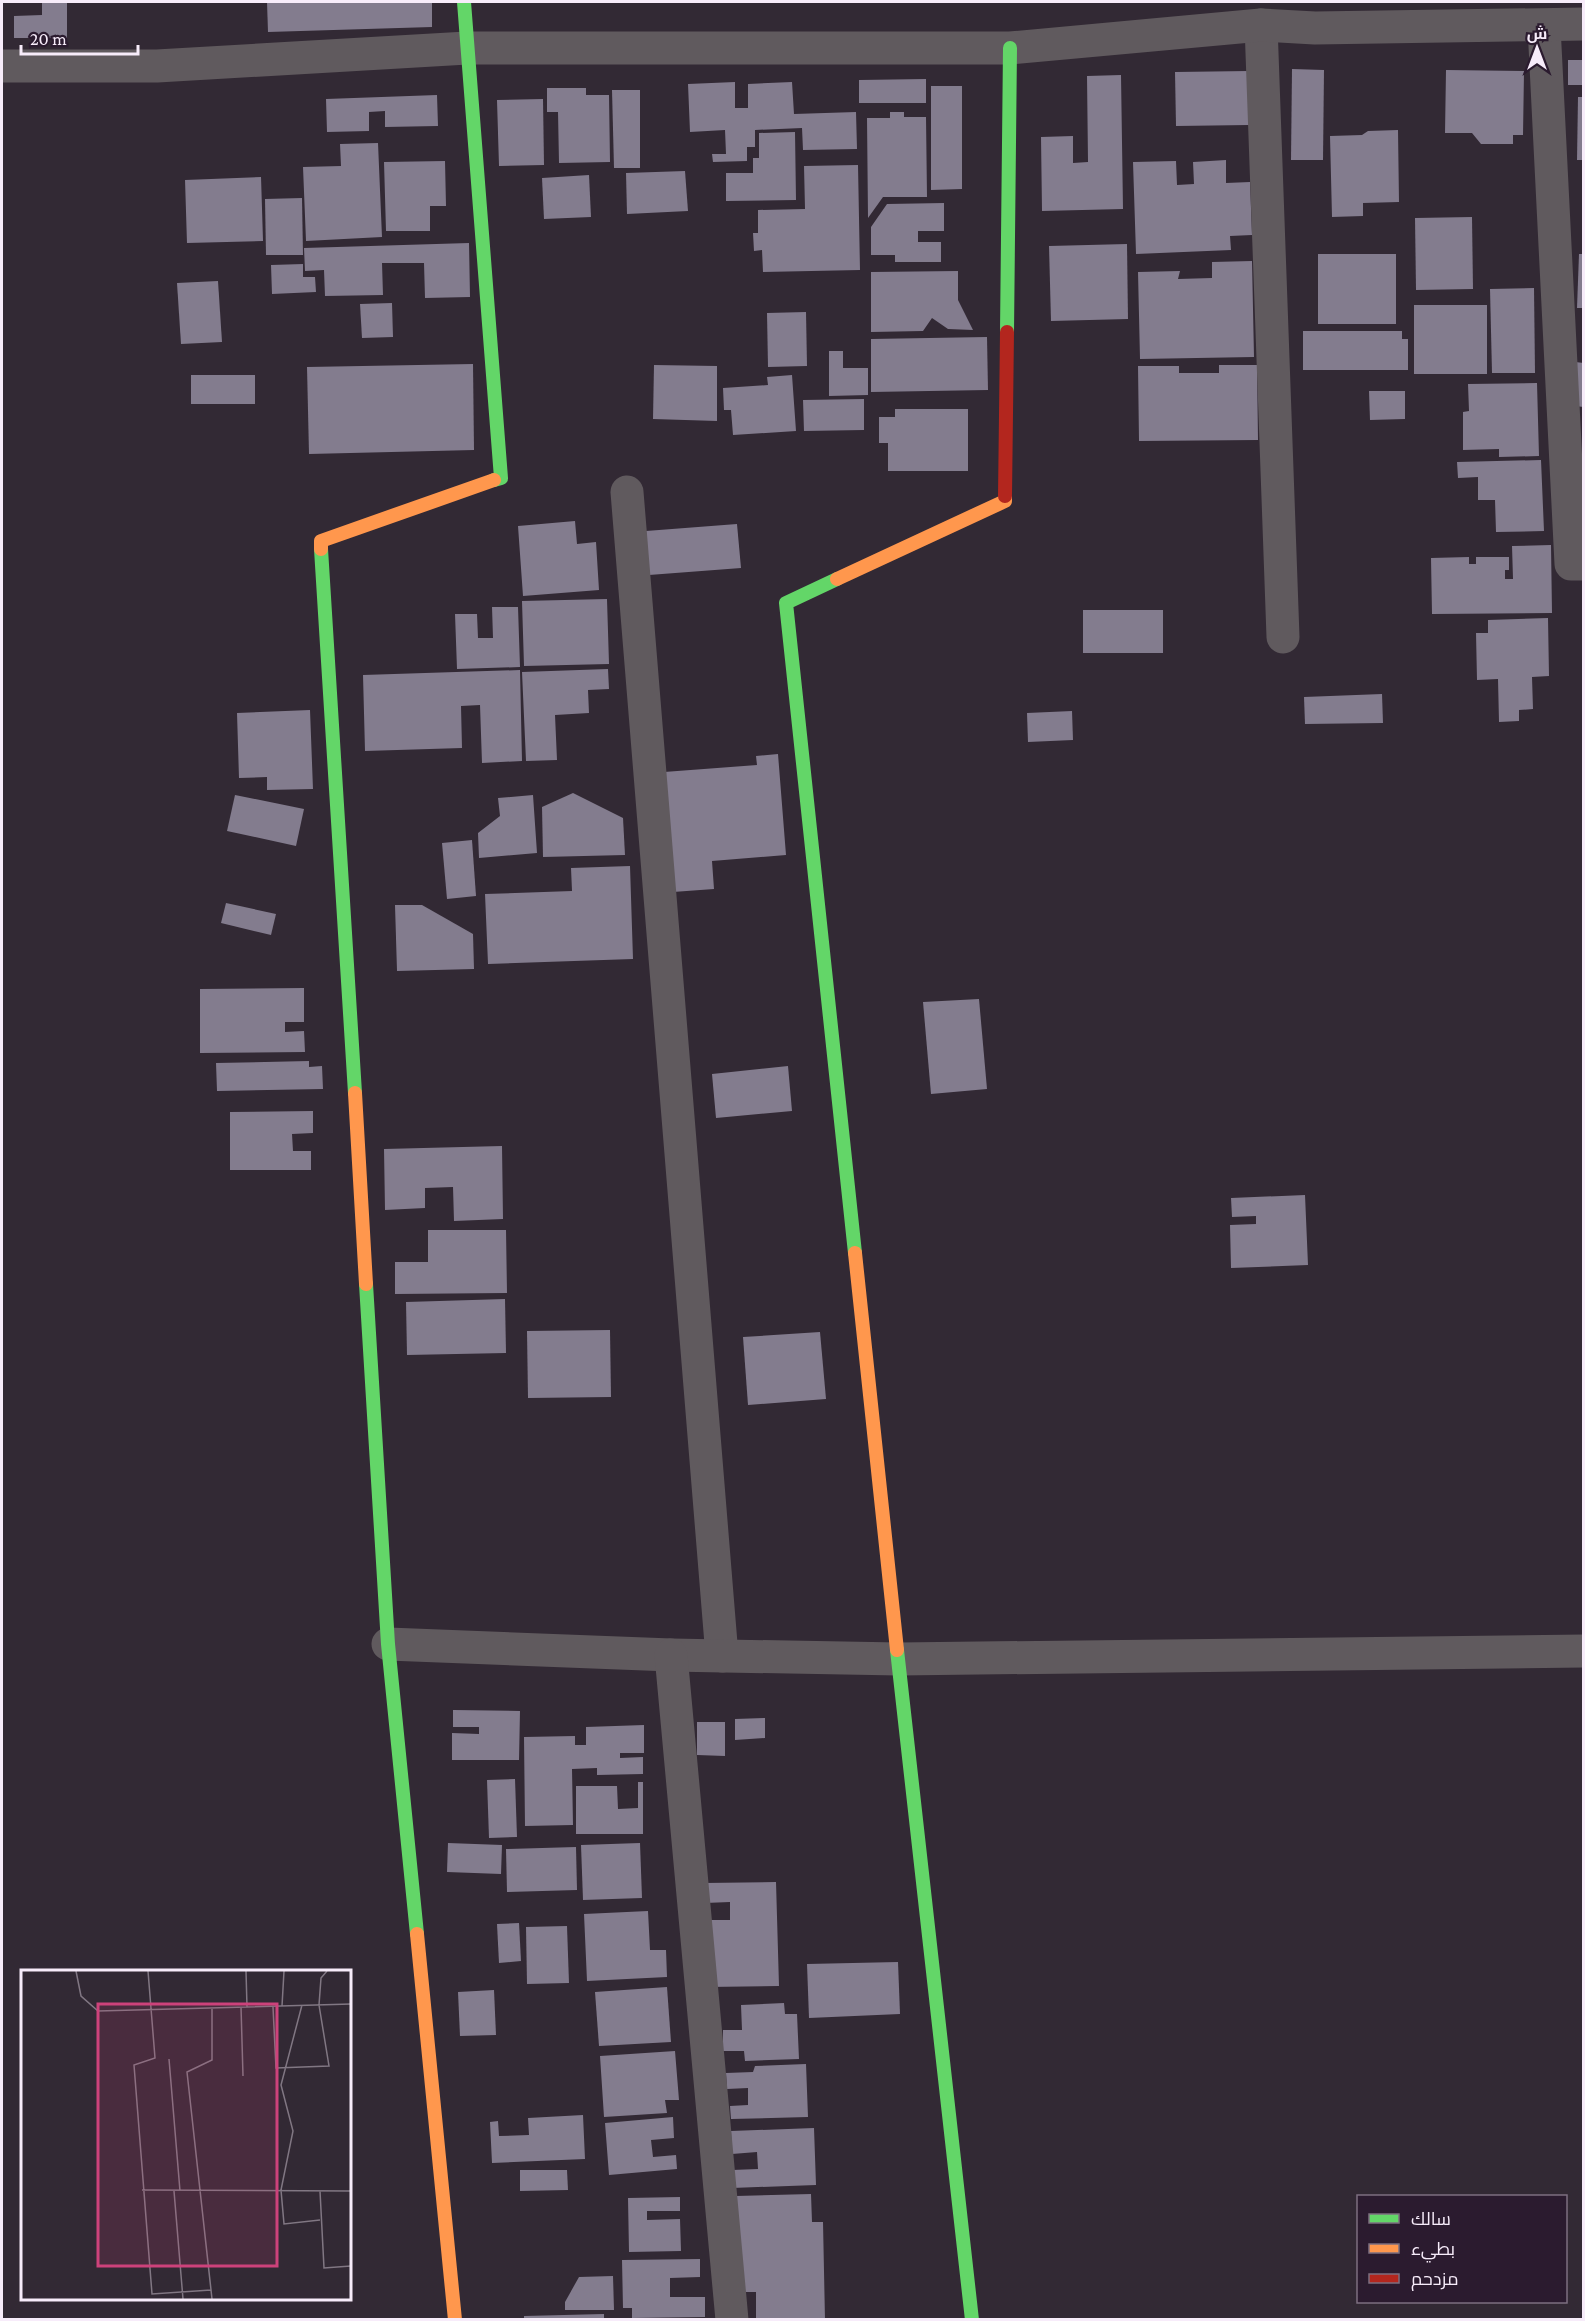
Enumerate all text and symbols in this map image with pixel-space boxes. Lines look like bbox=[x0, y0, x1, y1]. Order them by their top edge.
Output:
scale bar bbox=[21, 18, 138, 56]
north arrow bbox=[1507, 18, 1567, 78]
text: ش bbox=[1527, 25, 1547, 43]
text: 20 m bbox=[30, 29, 67, 49]
inset map bbox=[21, 1970, 351, 2300]
legend bbox=[1357, 2195, 1567, 2303]
text: سالك bbox=[1411, 2209, 1451, 2229]
text: بطيء bbox=[1411, 2239, 1455, 2263]
text: مزدحم bbox=[1411, 2269, 1459, 2291]

